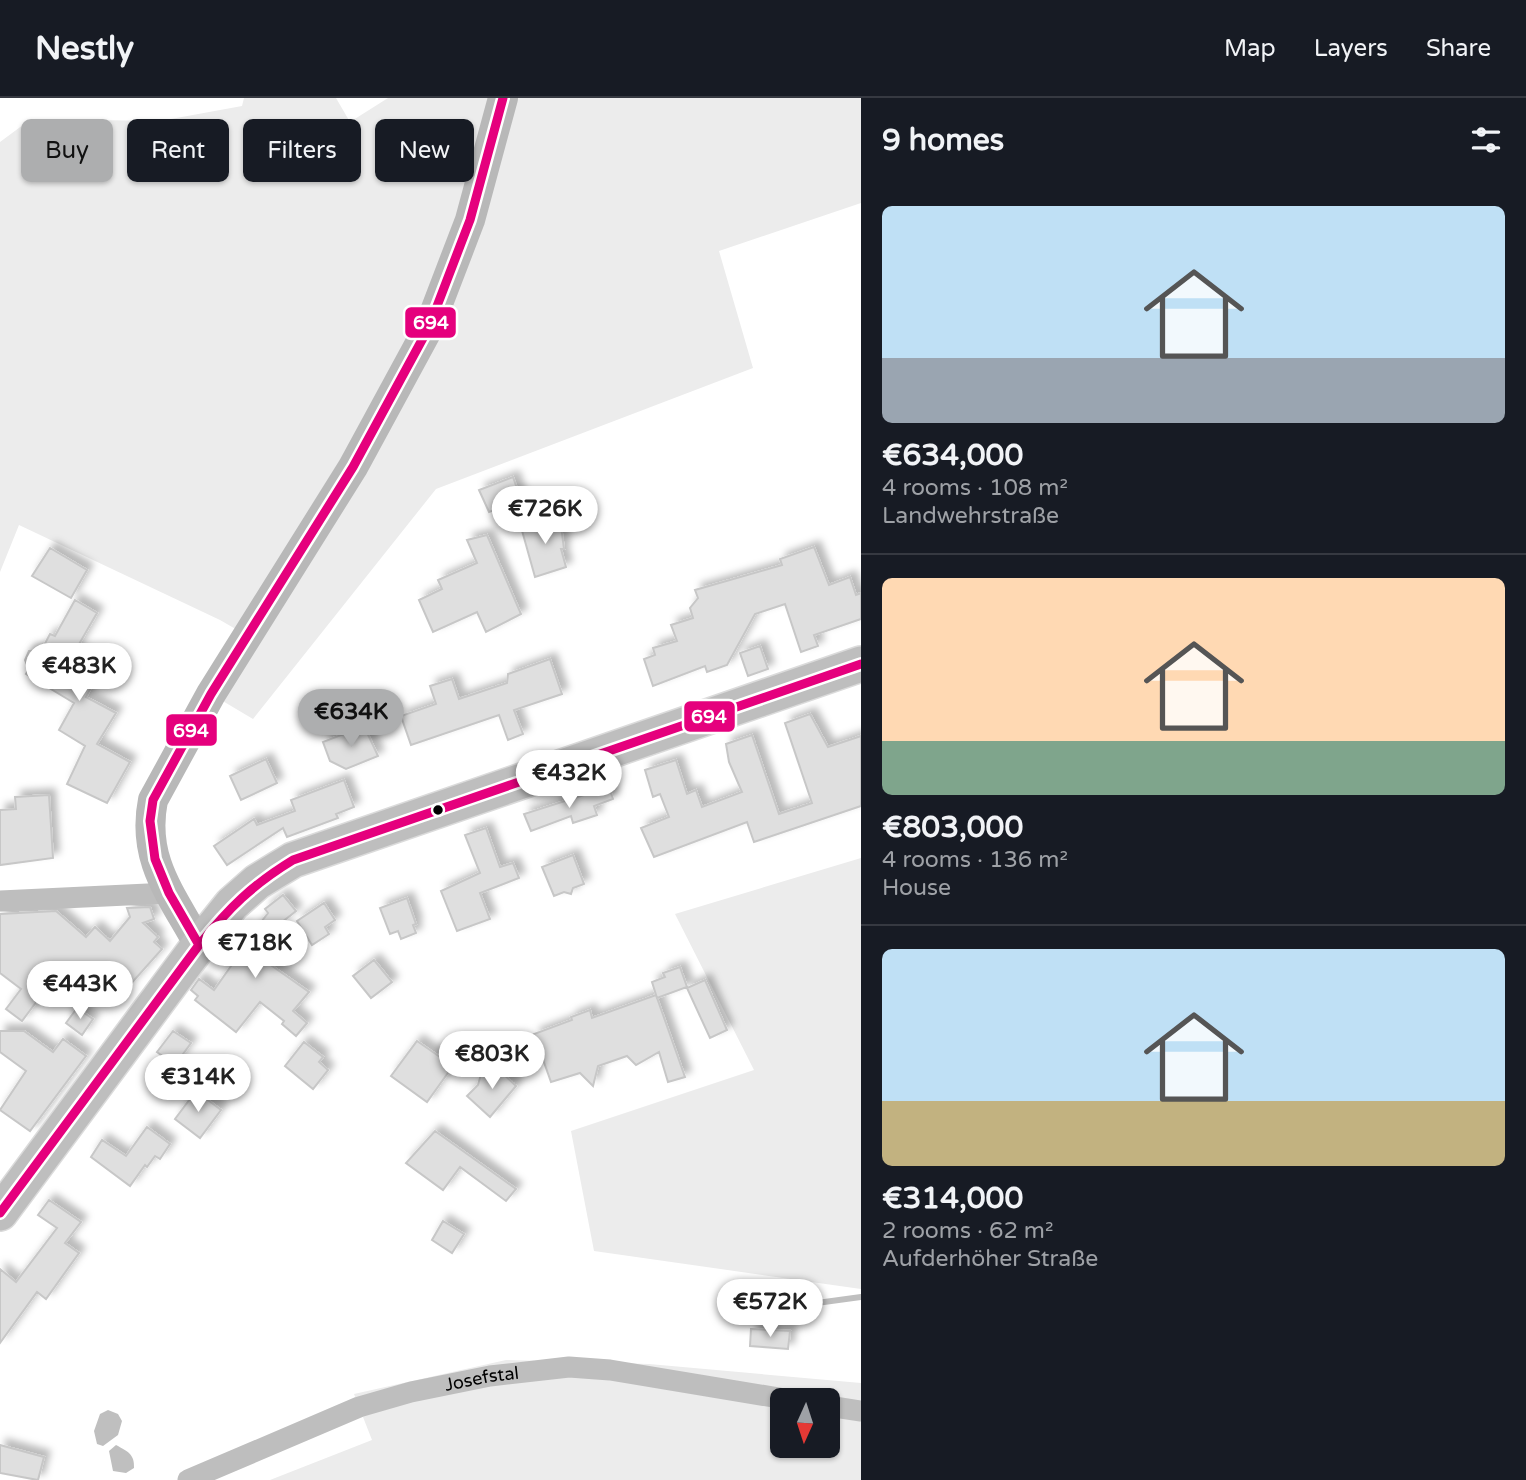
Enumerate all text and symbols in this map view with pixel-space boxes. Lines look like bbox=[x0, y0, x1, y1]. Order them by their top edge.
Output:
text: Nestly bbox=[35, 29, 134, 68]
text: Map bbox=[1224, 34, 1276, 63]
text: Layers bbox=[1314, 34, 1388, 63]
text: Share bbox=[1426, 34, 1491, 63]
chip: Buy bbox=[21, 119, 113, 182]
chip: Rent bbox=[127, 119, 229, 182]
chip: Filters bbox=[243, 119, 361, 182]
chip: New bbox=[375, 119, 474, 182]
icon: filters bbox=[1467, 121, 1505, 159]
text: 9 homes bbox=[882, 122, 1004, 159]
icon: home bbox=[1131, 251, 1257, 377]
line badge: 694 bbox=[404, 306, 457, 339]
text: 694 bbox=[413, 312, 449, 334]
text: €634,000 bbox=[882, 437, 1023, 474]
text: 4 rooms · 108 m² bbox=[882, 474, 1068, 502]
pin: €726K bbox=[496, 486, 594, 546]
text: €726K bbox=[508, 495, 582, 523]
text: Landwehrstraße bbox=[882, 502, 1059, 530]
icon: home bbox=[1131, 623, 1257, 749]
pin: €483K bbox=[30, 644, 128, 703]
text: €483K bbox=[42, 652, 116, 680]
pin: €634K bbox=[302, 690, 400, 749]
text: €634K bbox=[314, 698, 388, 726]
line badge: 694 bbox=[683, 700, 736, 733]
text: 694 bbox=[691, 706, 727, 728]
line badge: 694 bbox=[165, 713, 218, 747]
text: 694 bbox=[173, 720, 209, 742]
pin: €432K bbox=[520, 750, 618, 810]
text: €432K bbox=[532, 759, 606, 787]
unlabelled marker bbox=[431, 803, 445, 817]
text: €803,000 bbox=[882, 809, 1023, 846]
text: 4 rooms · 136 m² bbox=[882, 846, 1068, 874]
text: House bbox=[882, 874, 951, 902]
pin: €718K bbox=[206, 920, 304, 980]
text: €718K bbox=[218, 929, 292, 957]
pin: €443K bbox=[31, 962, 129, 1021]
text: €443K bbox=[43, 970, 117, 998]
icon: home bbox=[1131, 994, 1257, 1120]
pin: €803K bbox=[443, 1032, 541, 1091]
text: €803K bbox=[455, 1040, 529, 1068]
pin: €314K bbox=[149, 1054, 247, 1114]
text: €314K bbox=[161, 1063, 235, 1091]
text: €314,000 bbox=[882, 1180, 1023, 1217]
text: 2 rooms · 62 m² bbox=[882, 1217, 1053, 1245]
text: Aufderhöher Straße bbox=[882, 1245, 1098, 1273]
pin: €572K bbox=[721, 1280, 819, 1339]
text: €572K bbox=[733, 1288, 807, 1316]
street label: Josefstal bbox=[443, 1362, 520, 1396]
north arrow bbox=[770, 1388, 840, 1458]
map controls bbox=[770, 1388, 840, 1458]

